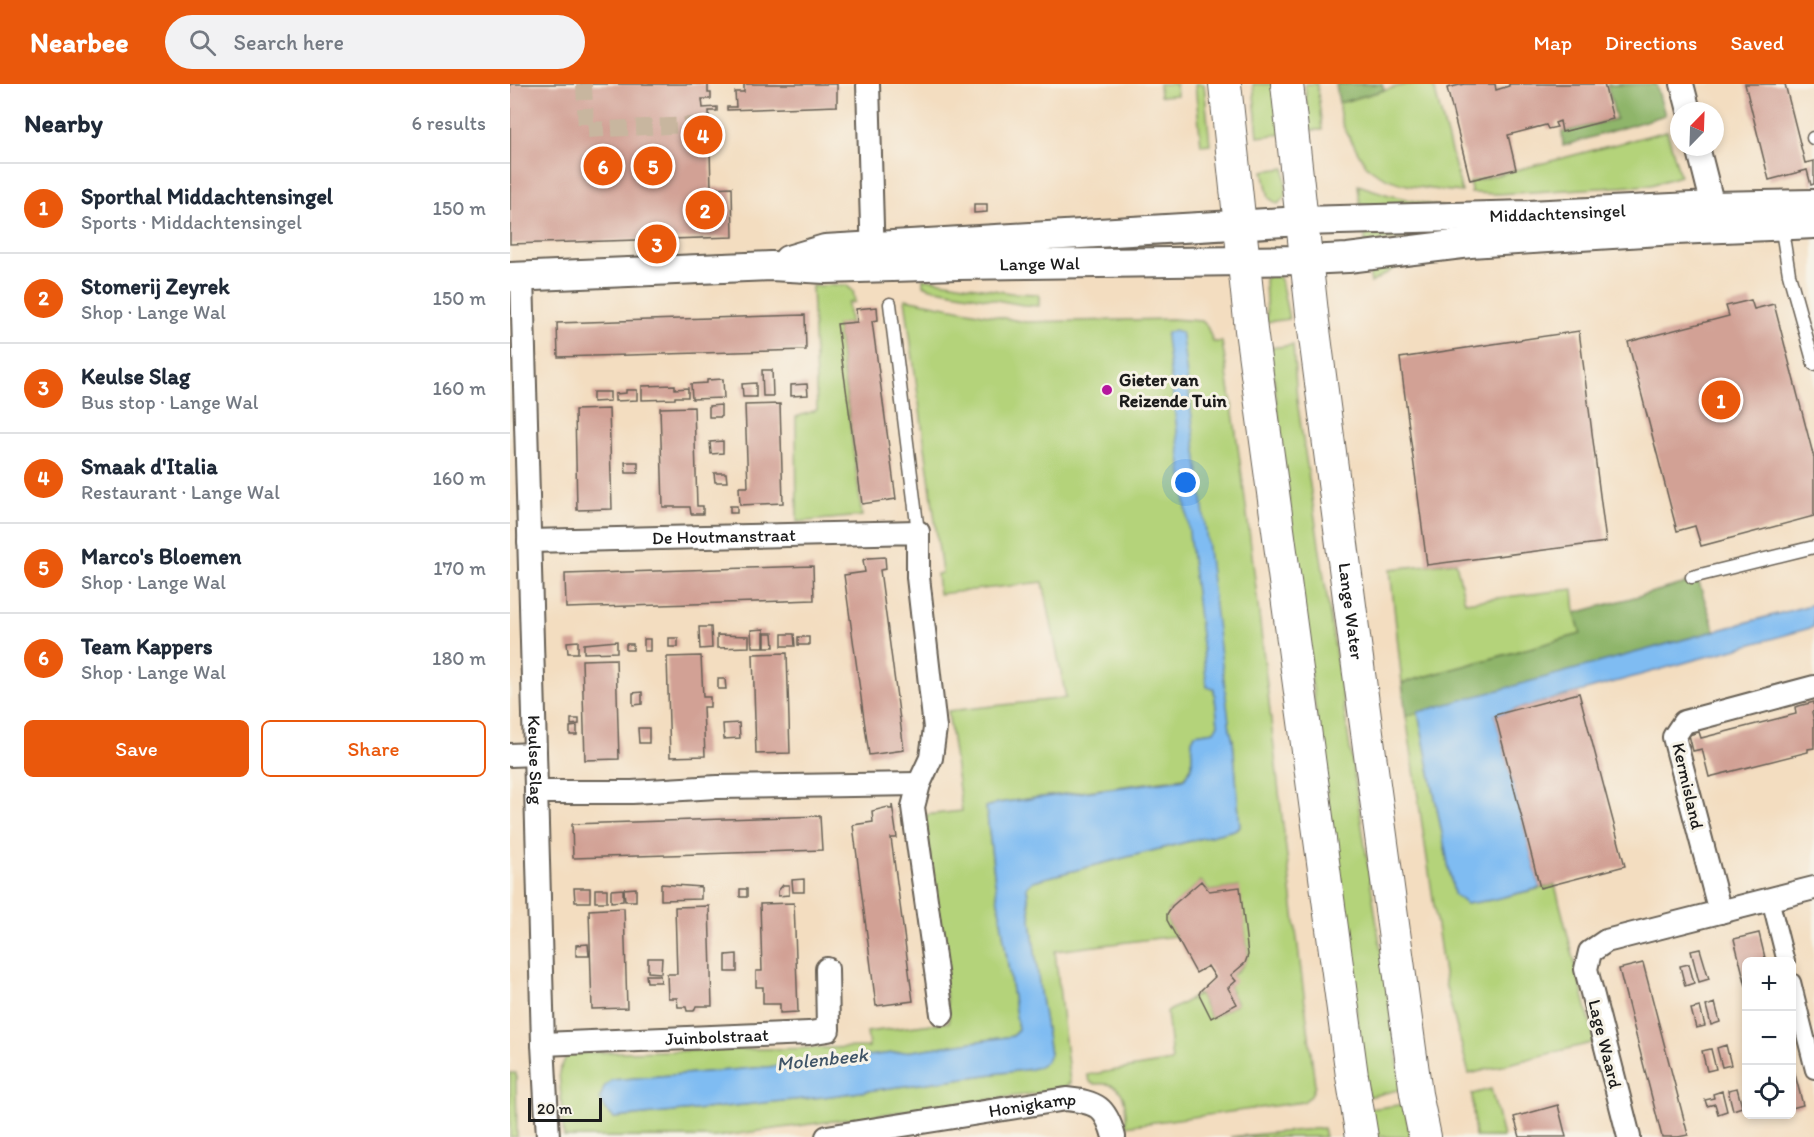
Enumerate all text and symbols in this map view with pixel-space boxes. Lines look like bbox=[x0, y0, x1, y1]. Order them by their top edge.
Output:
search box bbox=[165, 15, 585, 69]
text: Nearbee bbox=[30, 25, 129, 59]
icon: search bbox=[186, 26, 219, 59]
text: Search here bbox=[234, 29, 344, 56]
text: Map bbox=[1534, 30, 1572, 55]
text: Directions bbox=[1605, 30, 1697, 55]
text: Saved bbox=[1730, 30, 1784, 55]
north arrow bbox=[1670, 102, 1724, 156]
text: Nearby bbox=[24, 107, 103, 139]
text: 6 results bbox=[412, 111, 486, 135]
pin: 4 bbox=[684, 112, 722, 158]
pin: 6 bbox=[584, 144, 622, 188]
pin: 5 bbox=[634, 144, 672, 188]
text: Sporthal Middachtensingel bbox=[81, 183, 333, 210]
pin: 2 bbox=[686, 188, 724, 232]
text: 1 bbox=[39, 196, 48, 220]
text: 150 m bbox=[433, 196, 486, 220]
street label: Middachtensingel bbox=[1489, 199, 1626, 227]
text: Sports · Middachtensingel bbox=[81, 210, 302, 234]
pin: 3 bbox=[638, 222, 676, 266]
street label: Lange Wal bbox=[999, 252, 1080, 275]
text: Stomerij Zeyrek bbox=[81, 273, 230, 300]
text: 2 bbox=[38, 286, 49, 310]
text: 150 m bbox=[433, 286, 486, 310]
text: Shop · Lange Wal bbox=[81, 300, 226, 324]
text: Keulse Slag bbox=[81, 363, 190, 390]
place label: Gieter van Reizende Tuin bbox=[1119, 369, 1228, 412]
text: 3 bbox=[38, 376, 49, 400]
text: 160 m bbox=[433, 376, 486, 400]
pin: 1 bbox=[1702, 378, 1740, 422]
marker: Gieter van Reizende Tuin bbox=[1100, 383, 1114, 397]
text: Bus stop · Lange Wal bbox=[81, 390, 258, 414]
text: Smaak d'Italia bbox=[81, 453, 218, 480]
text: 4 bbox=[37, 466, 50, 490]
text: 160 m bbox=[433, 466, 486, 490]
your location bbox=[1171, 468, 1200, 497]
text: Restaurant · Lange Wal bbox=[81, 480, 280, 504]
street label: De Houtmanstraat bbox=[652, 524, 796, 549]
text: Marco's Bloemen bbox=[81, 543, 241, 570]
text: 5 bbox=[38, 556, 49, 580]
text: 170 m bbox=[433, 556, 486, 580]
street label: Lange Water bbox=[1333, 561, 1368, 662]
text: Shop · Lange Wal bbox=[81, 570, 226, 594]
text: Team Kappers bbox=[81, 633, 213, 660]
text: 6 bbox=[38, 646, 49, 670]
text: 180 m bbox=[432, 646, 486, 670]
text: Shop · Lange Wal bbox=[81, 660, 226, 684]
street label: Keulse Slag bbox=[523, 715, 547, 806]
button: Save bbox=[24, 720, 249, 777]
button: Share bbox=[261, 720, 486, 777]
street label: Kermisland bbox=[1667, 741, 1709, 832]
map controls bbox=[1742, 957, 1796, 1119]
button: + bbox=[1742, 957, 1796, 1011]
street label: Lage Waard bbox=[1583, 997, 1627, 1091]
button: − bbox=[1742, 1011, 1796, 1065]
street label: Juinbolstraat bbox=[664, 1024, 769, 1050]
water label: Molenbeek bbox=[775, 1042, 871, 1076]
button: locate bbox=[1742, 1065, 1796, 1119]
street label: Honigkamp bbox=[987, 1088, 1078, 1122]
scale bar bbox=[528, 1095, 602, 1122]
text: 20 m bbox=[537, 1099, 572, 1118]

